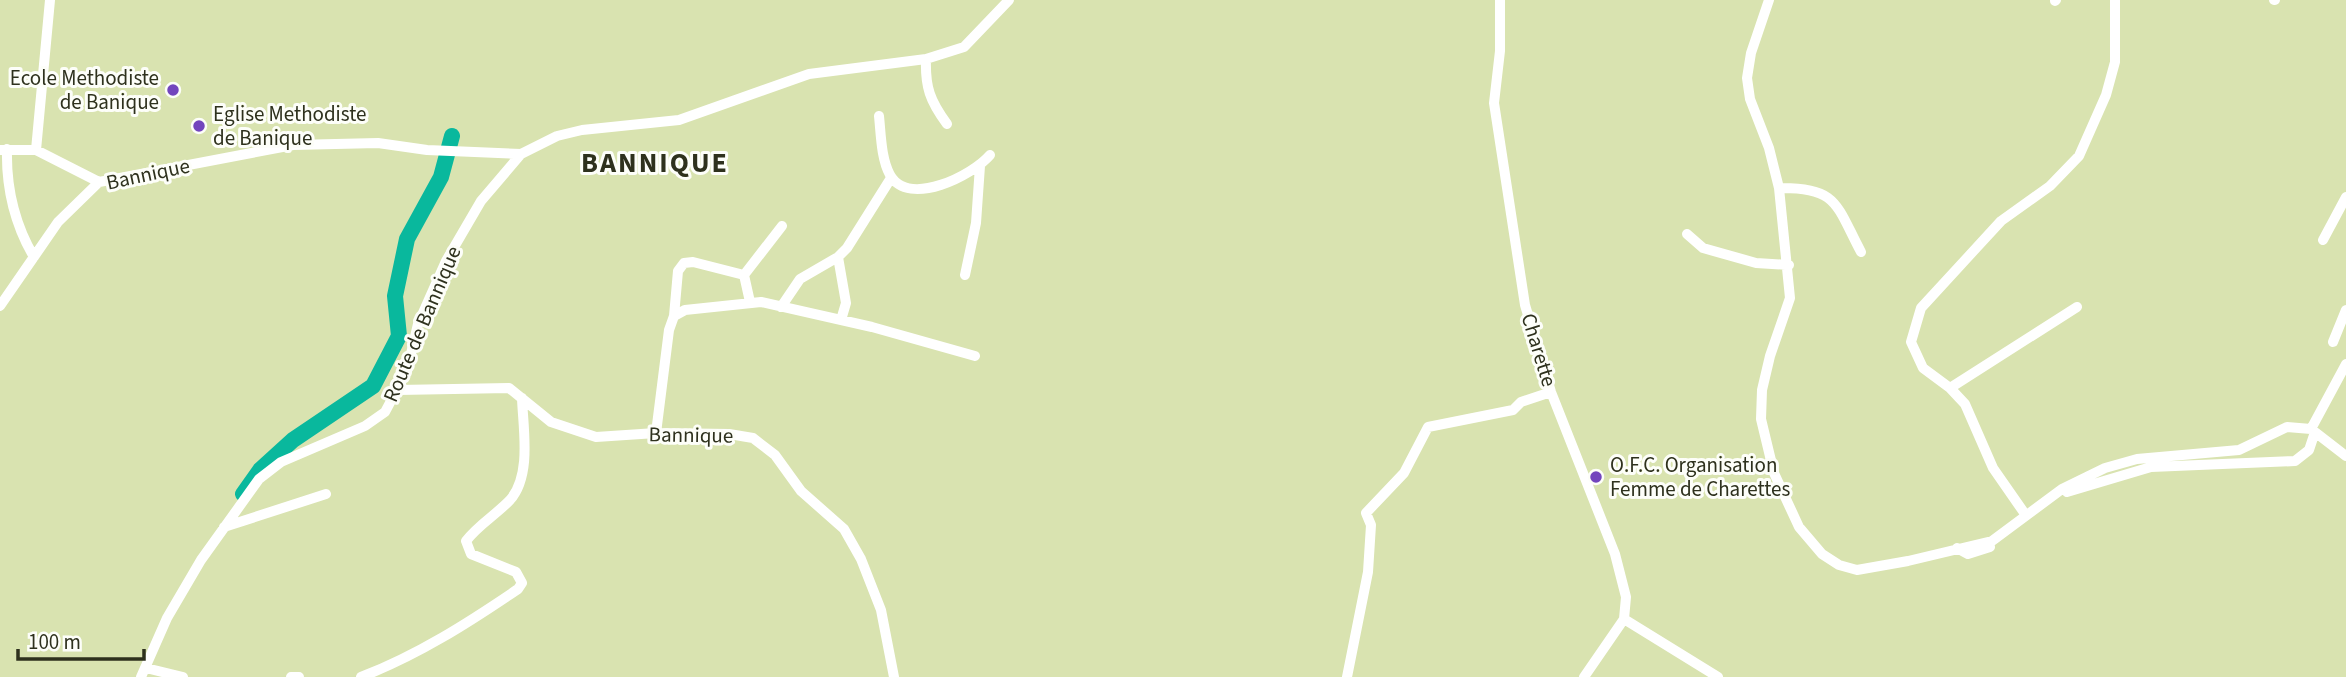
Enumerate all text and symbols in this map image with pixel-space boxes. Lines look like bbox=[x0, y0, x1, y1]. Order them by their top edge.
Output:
place label: Ecole Methodiste de Banique bbox=[10, 63, 159, 117]
marker: Ecole Methodiste de Banique bbox=[165, 82, 181, 98]
place label: Eglise Methodiste de Banique bbox=[213, 99, 366, 153]
marker: Eglise Methodiste de Banique bbox=[191, 118, 207, 134]
district label: BANNIQUE bbox=[581, 143, 729, 183]
street label: Bannique bbox=[104, 151, 192, 197]
street label: Route de Bannique bbox=[376, 241, 468, 407]
street label: Charette bbox=[1514, 310, 1564, 390]
street label: Bannique bbox=[648, 419, 734, 451]
place label: O.F.C. Organisation Femme de Charettes bbox=[1610, 450, 1790, 504]
marker: O.F.C. Organisation Femme de Charettes bbox=[1588, 469, 1604, 485]
scale bar bbox=[18, 618, 144, 662]
text: 100 m bbox=[28, 627, 81, 657]

